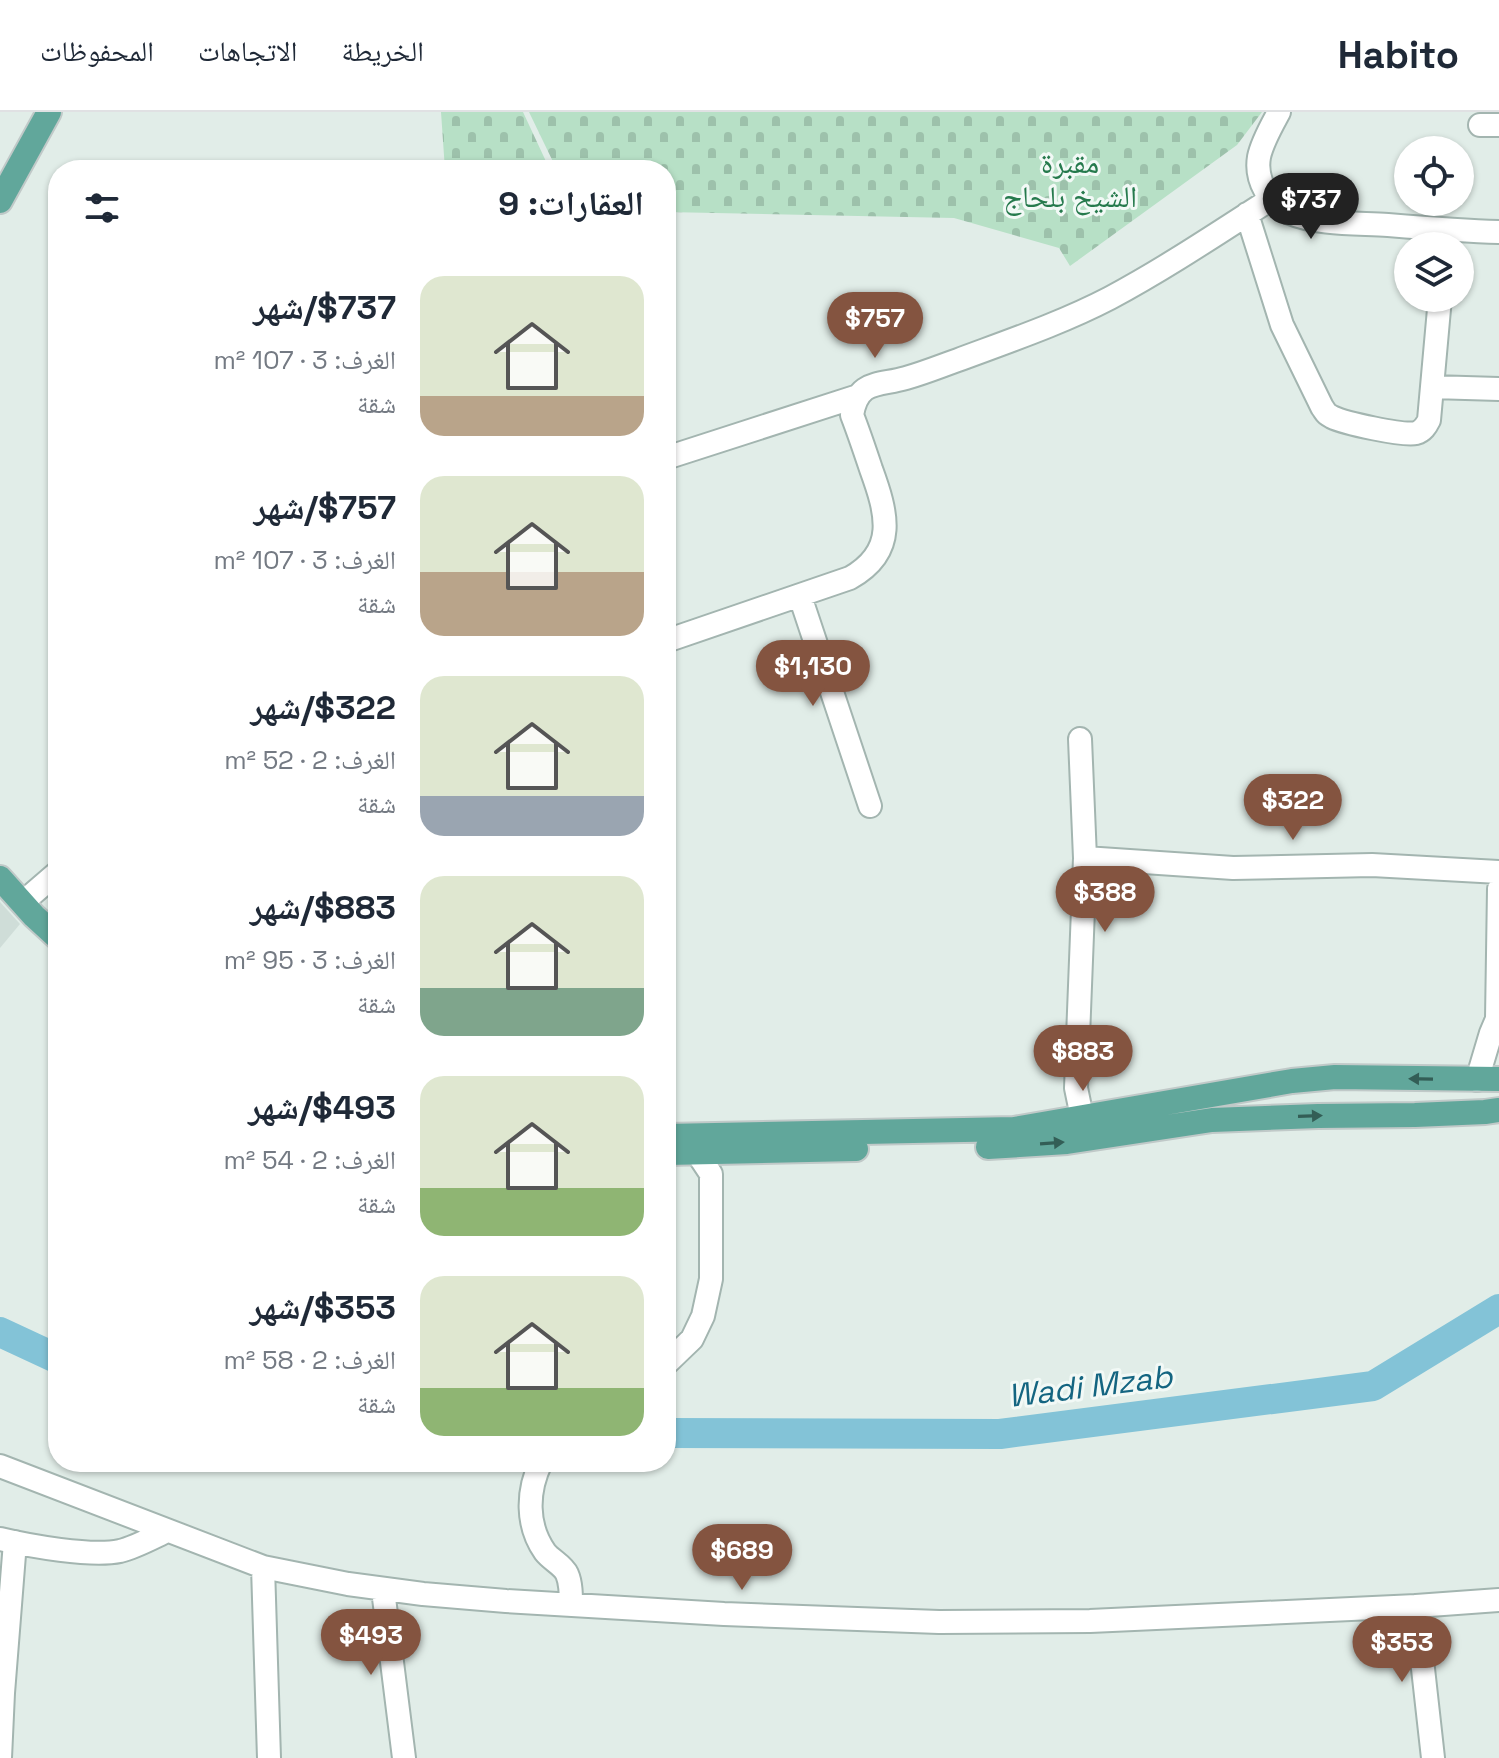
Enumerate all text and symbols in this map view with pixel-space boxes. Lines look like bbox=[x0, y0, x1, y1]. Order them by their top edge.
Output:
text: Habito bbox=[1338, 31, 1459, 79]
text: المحفوظات bbox=[40, 33, 154, 69]
text: الاتجاهات bbox=[198, 33, 297, 69]
text: الخريطة bbox=[341, 33, 424, 69]
map controls bbox=[1394, 136, 1474, 312]
button: locate bbox=[1394, 136, 1474, 216]
park label: مقبرة الشيخ بلحاج bbox=[1003, 143, 1137, 216]
pin: $737 bbox=[1264, 173, 1358, 241]
text: العقارات: 9 bbox=[498, 182, 644, 225]
text: $737 bbox=[1281, 182, 1341, 216]
icon: filters bbox=[80, 186, 124, 230]
button: layers bbox=[1394, 232, 1474, 312]
text: $737/شهر bbox=[253, 286, 396, 329]
pin: $757 bbox=[828, 292, 922, 360]
text: $757 bbox=[845, 301, 905, 335]
icon: home bbox=[484, 308, 580, 404]
text: الغرف: 3 · 107 m² bbox=[213, 343, 396, 377]
text: شقة bbox=[357, 387, 396, 421]
text: $757/شهر bbox=[254, 486, 396, 529]
icon: home bbox=[484, 508, 580, 604]
text: الغرف: 3 · 107 m² bbox=[213, 543, 396, 577]
text: شقة bbox=[357, 587, 396, 621]
pin: $1,130 bbox=[748, 640, 878, 708]
text: $1,130 bbox=[774, 649, 852, 683]
text: $322/شهر bbox=[250, 686, 396, 729]
icon: home bbox=[484, 708, 580, 804]
text: الغرف: 2 · 52 m² bbox=[224, 743, 396, 777]
pin: $322 bbox=[1246, 774, 1340, 842]
text: $322 bbox=[1262, 783, 1324, 817]
text: شقة bbox=[357, 787, 396, 821]
pin: $388 bbox=[1058, 866, 1152, 934]
text: $388 bbox=[1074, 875, 1136, 909]
text: $883/شهر bbox=[250, 886, 396, 929]
icon: home bbox=[484, 908, 580, 1004]
text: الغرف: 3 · 95 m² bbox=[224, 943, 396, 977]
text: شقة bbox=[357, 987, 396, 1021]
pin: $883 bbox=[1036, 1025, 1130, 1093]
text: $883 bbox=[1052, 1034, 1114, 1068]
one-way arrow bbox=[1408, 1073, 1433, 1085]
text: $493/شهر bbox=[248, 1086, 396, 1129]
icon: home bbox=[484, 1108, 580, 1204]
one-way arrow bbox=[1298, 1110, 1323, 1123]
one-way arrow bbox=[1040, 1137, 1065, 1150]
text: الغرف: 2 · 54 m² bbox=[223, 1143, 396, 1177]
text: شقة bbox=[357, 1187, 396, 1221]
text: $353/شهر bbox=[250, 1286, 396, 1329]
icon: home bbox=[484, 1308, 580, 1404]
text: الغرف: 2 · 58 m² bbox=[223, 1343, 396, 1377]
water label: Wadi Mzab bbox=[1005, 1356, 1176, 1416]
text: شقة bbox=[357, 1387, 396, 1421]
pin: $689 bbox=[695, 1524, 789, 1592]
text: $689 bbox=[710, 1533, 774, 1567]
pin: $493 bbox=[324, 1609, 418, 1677]
pin: $353 bbox=[1355, 1616, 1449, 1684]
text: $493 bbox=[339, 1618, 403, 1652]
text: $353 bbox=[1371, 1625, 1433, 1659]

